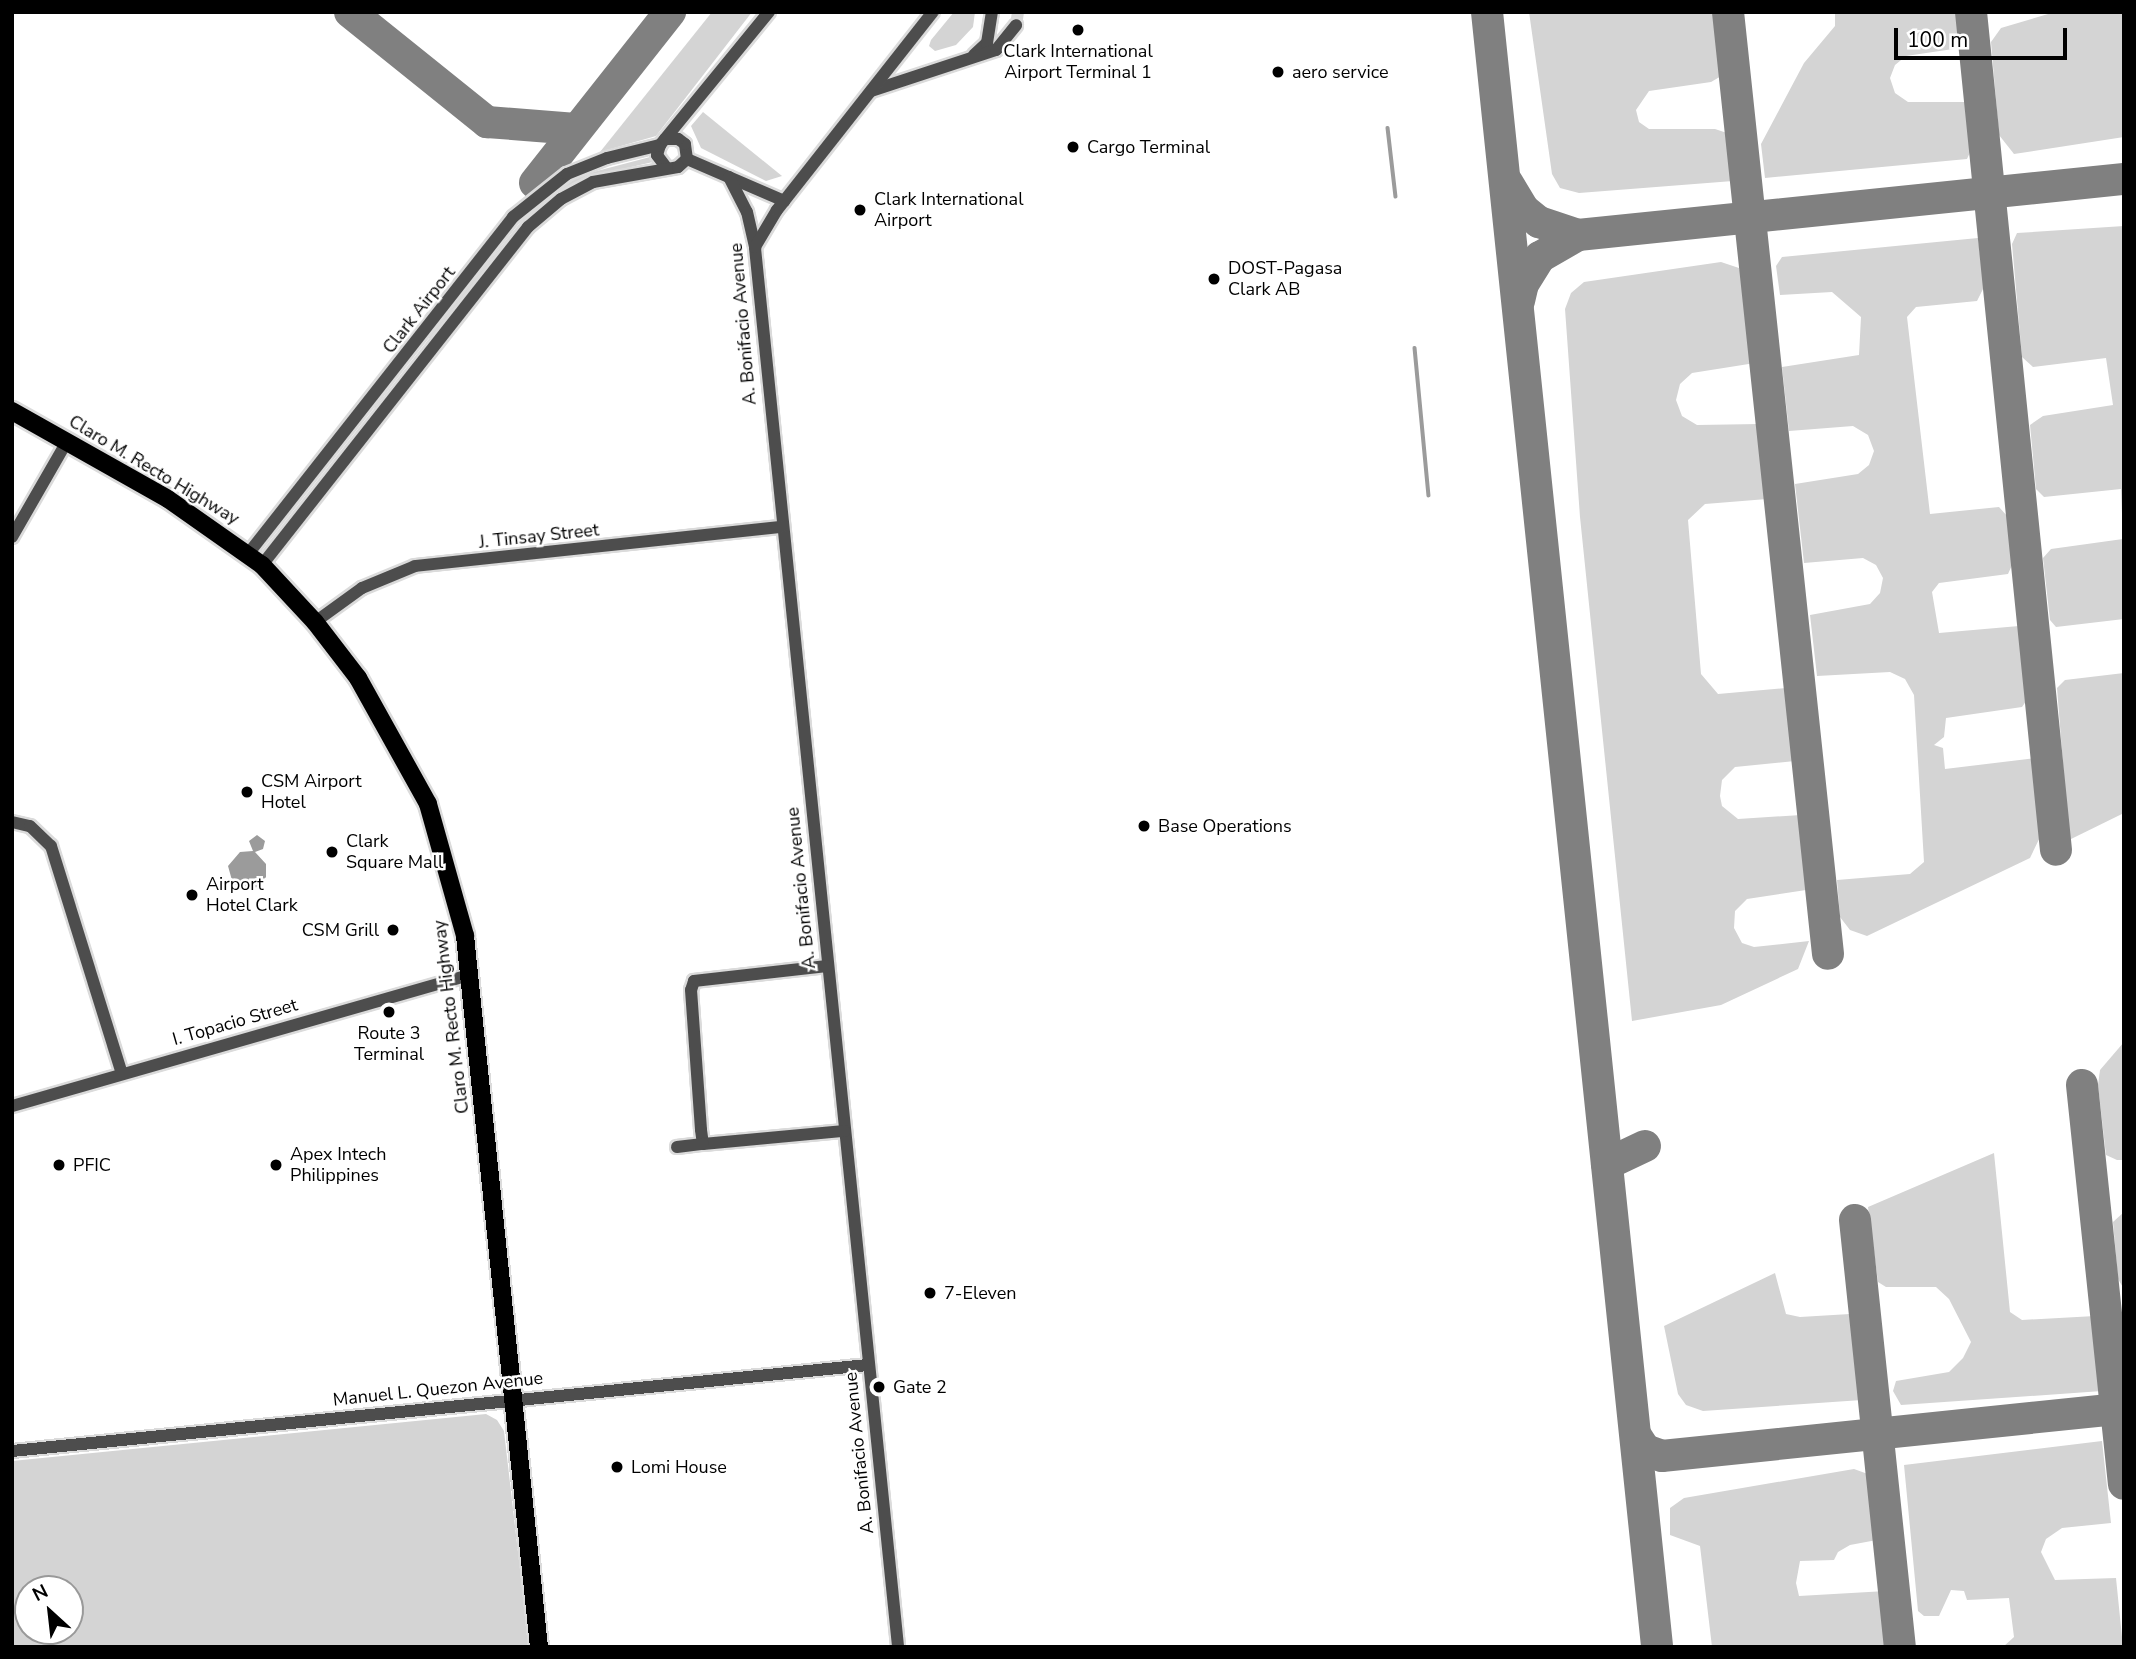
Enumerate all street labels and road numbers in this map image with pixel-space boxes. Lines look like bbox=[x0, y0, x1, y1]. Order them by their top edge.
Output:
street label: A. Bonifacio Avenue bbox=[725, 242, 761, 406]
street label: Clark Airport bbox=[378, 262, 460, 358]
street label: Claro M. Recto Highway bbox=[65, 411, 243, 529]
street label: J. Tinsay Street bbox=[478, 519, 600, 553]
street label: A. Bonifacio Avenue bbox=[782, 806, 820, 970]
street label: Claro M. Recto Highway bbox=[428, 919, 474, 1115]
street label: I. Topacio Street bbox=[170, 994, 300, 1050]
street label: Manuel L. Quezon Avenue bbox=[332, 1367, 544, 1411]
street label: A. Bonifacio Avenue bbox=[840, 1371, 878, 1535]

